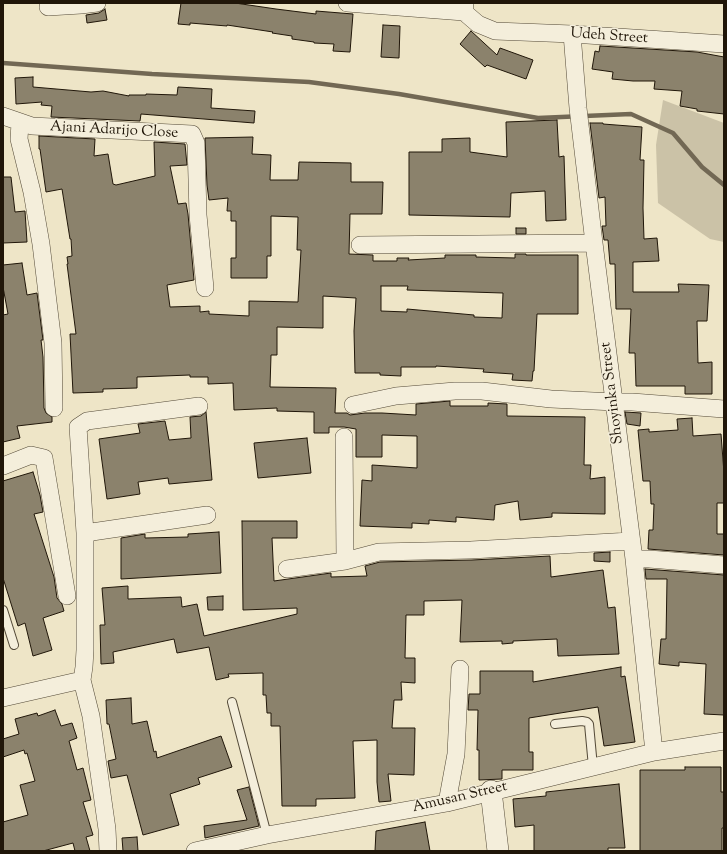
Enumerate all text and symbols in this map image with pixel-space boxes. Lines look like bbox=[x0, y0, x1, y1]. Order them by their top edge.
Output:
street label: Udeh Street bbox=[569, 25, 649, 49]
street label: Ajani Adarijo Close bbox=[49, 119, 179, 143]
street label: Shoyinka Street bbox=[598, 341, 628, 445]
street label: Amusan Street bbox=[411, 778, 509, 818]

